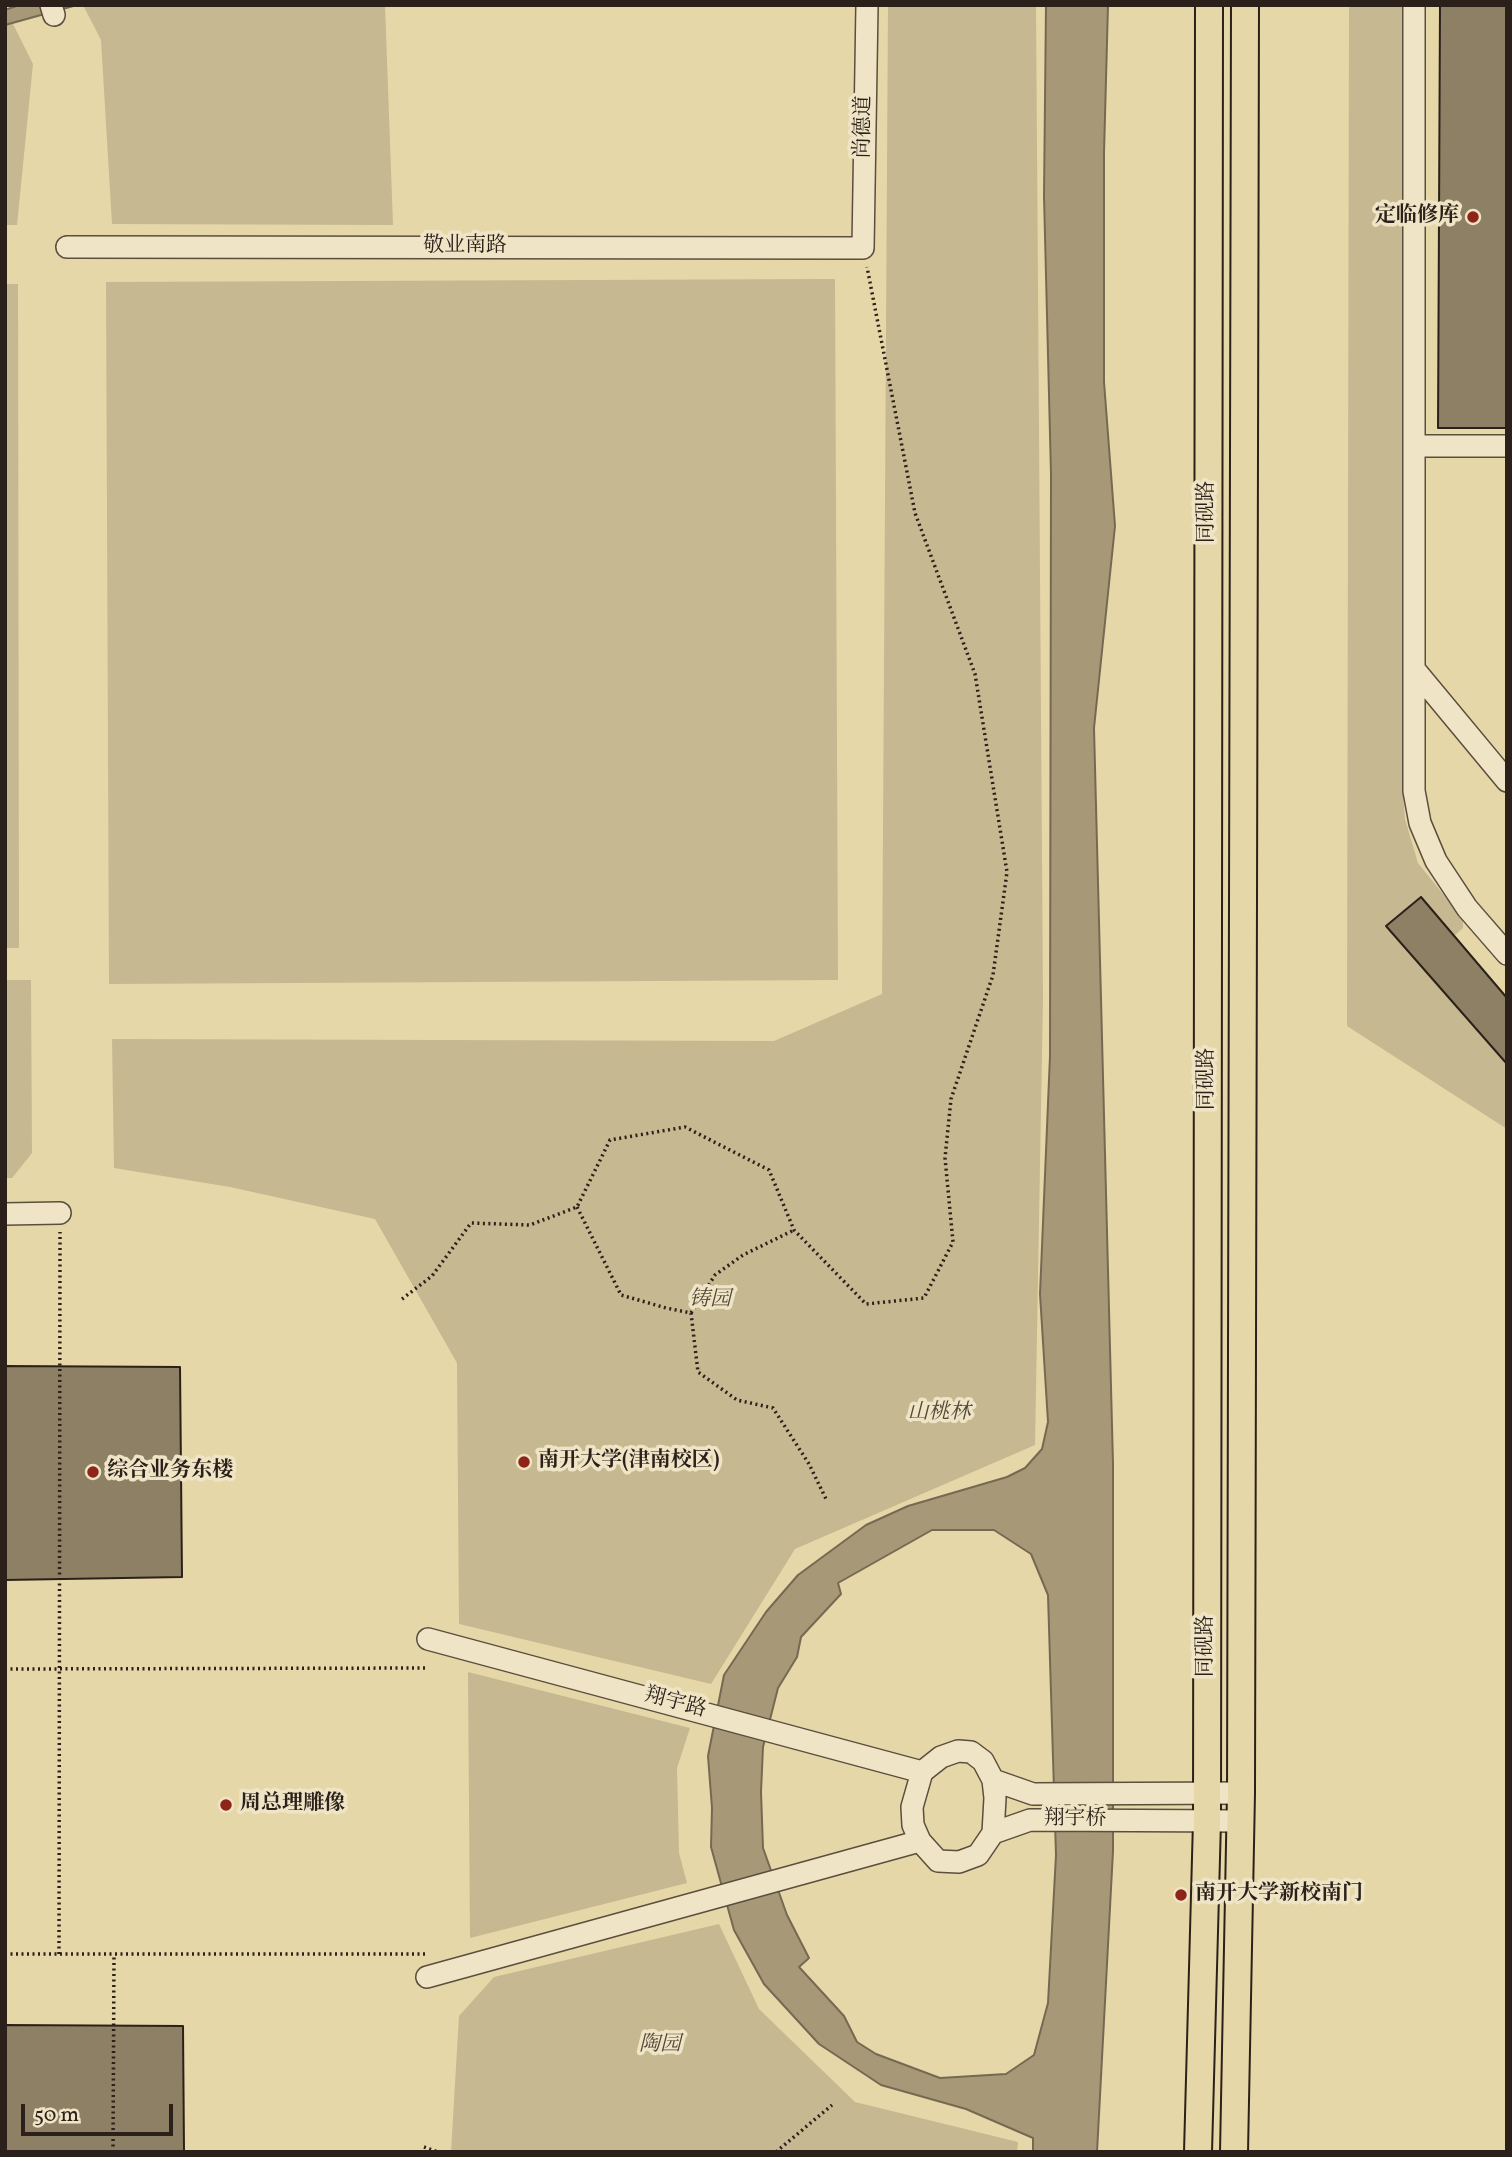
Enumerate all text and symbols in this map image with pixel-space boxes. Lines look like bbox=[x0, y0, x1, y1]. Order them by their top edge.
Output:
street label: 尚德道 bbox=[852, 95, 878, 159]
place label: 定临修库 bbox=[1375, 204, 1459, 230]
marker: 定临修库 bbox=[1465, 209, 1481, 225]
street label: 敬业南路 bbox=[423, 234, 507, 260]
street label: 同砚路 bbox=[1195, 481, 1221, 543]
street label: 同砚路 bbox=[1195, 1048, 1221, 1110]
park label: 铸园 bbox=[689, 1288, 731, 1314]
park label: 山桃林 bbox=[908, 1401, 970, 1427]
place label: 南开大学(津南校区) bbox=[538, 1449, 720, 1475]
marker: 南开大学(津南校区) bbox=[516, 1454, 532, 1470]
place label: 综合业务东楼 bbox=[107, 1459, 233, 1485]
marker: 综合业务东楼 bbox=[85, 1464, 101, 1480]
street label: 同砚路 bbox=[1194, 1615, 1220, 1677]
street label: 翔宇路 bbox=[641, 1684, 709, 1724]
place label: 周总理雕像 bbox=[240, 1792, 345, 1818]
marker: 周总理雕像 bbox=[218, 1797, 234, 1813]
street label: 翔宇桥 bbox=[1044, 1807, 1106, 1833]
place label: 南开大学新校南门 bbox=[1195, 1882, 1363, 1908]
marker: 南开大学新校南门 bbox=[1173, 1887, 1189, 1903]
park label: 陶园 bbox=[639, 2033, 681, 2059]
scale bar bbox=[24, 2090, 177, 2134]
text: 50 m bbox=[34, 2101, 79, 2130]

